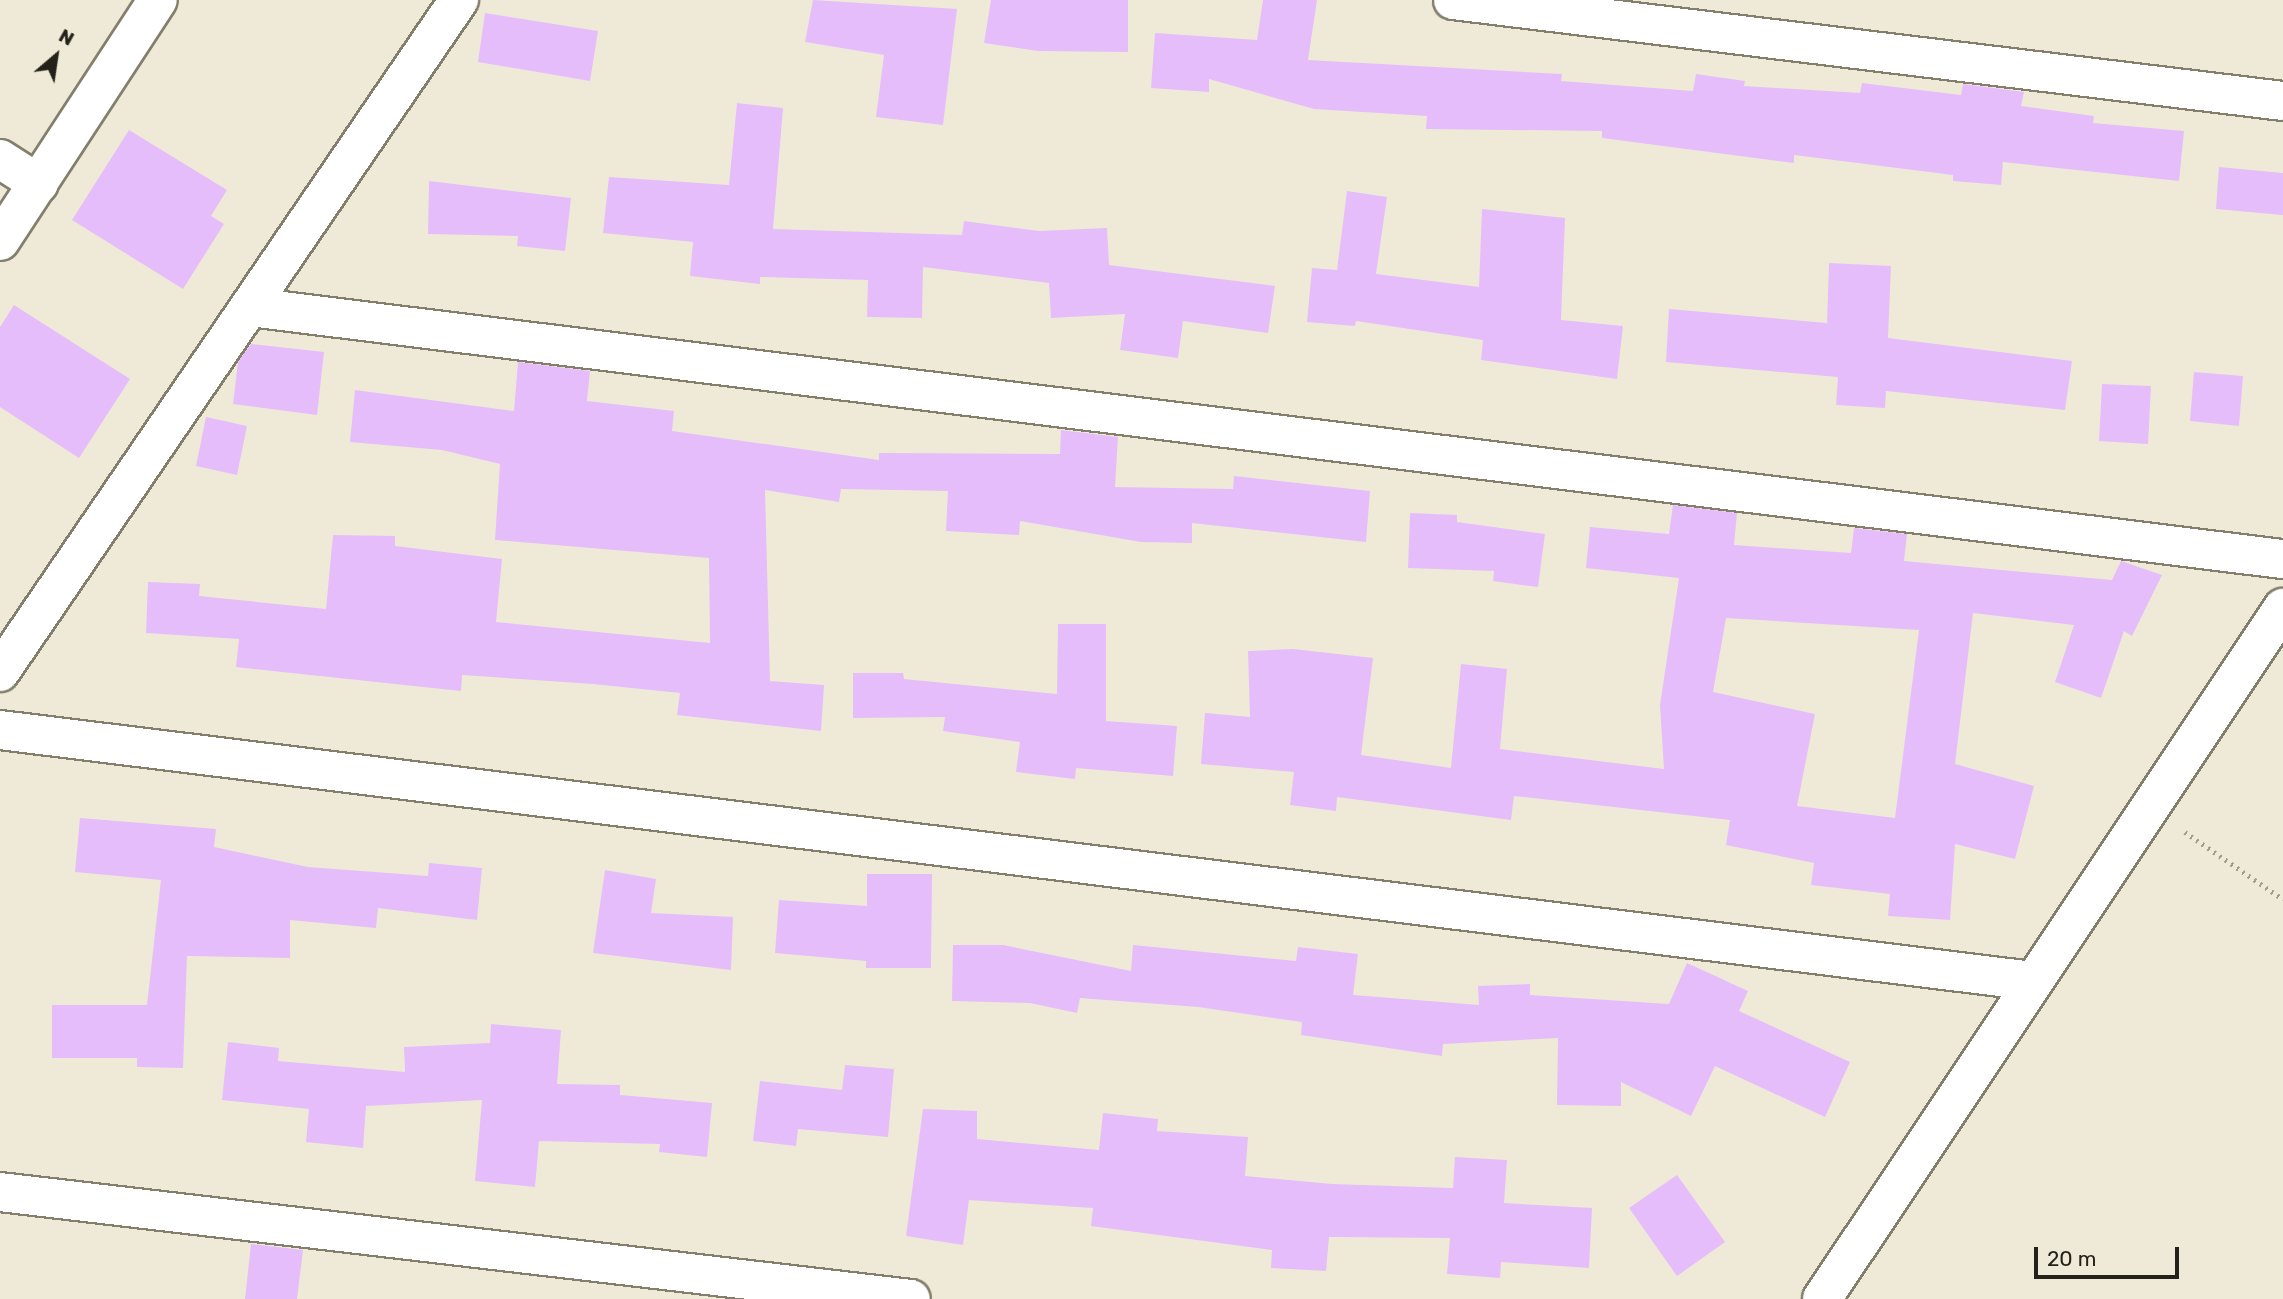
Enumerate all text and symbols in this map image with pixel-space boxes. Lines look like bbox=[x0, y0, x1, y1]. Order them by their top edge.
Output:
north arrow bbox=[21, 21, 91, 91]
text: N bbox=[55, 24, 78, 51]
scale bar bbox=[2038, 1232, 2183, 1276]
text: 20 m bbox=[2047, 1246, 2096, 1271]

